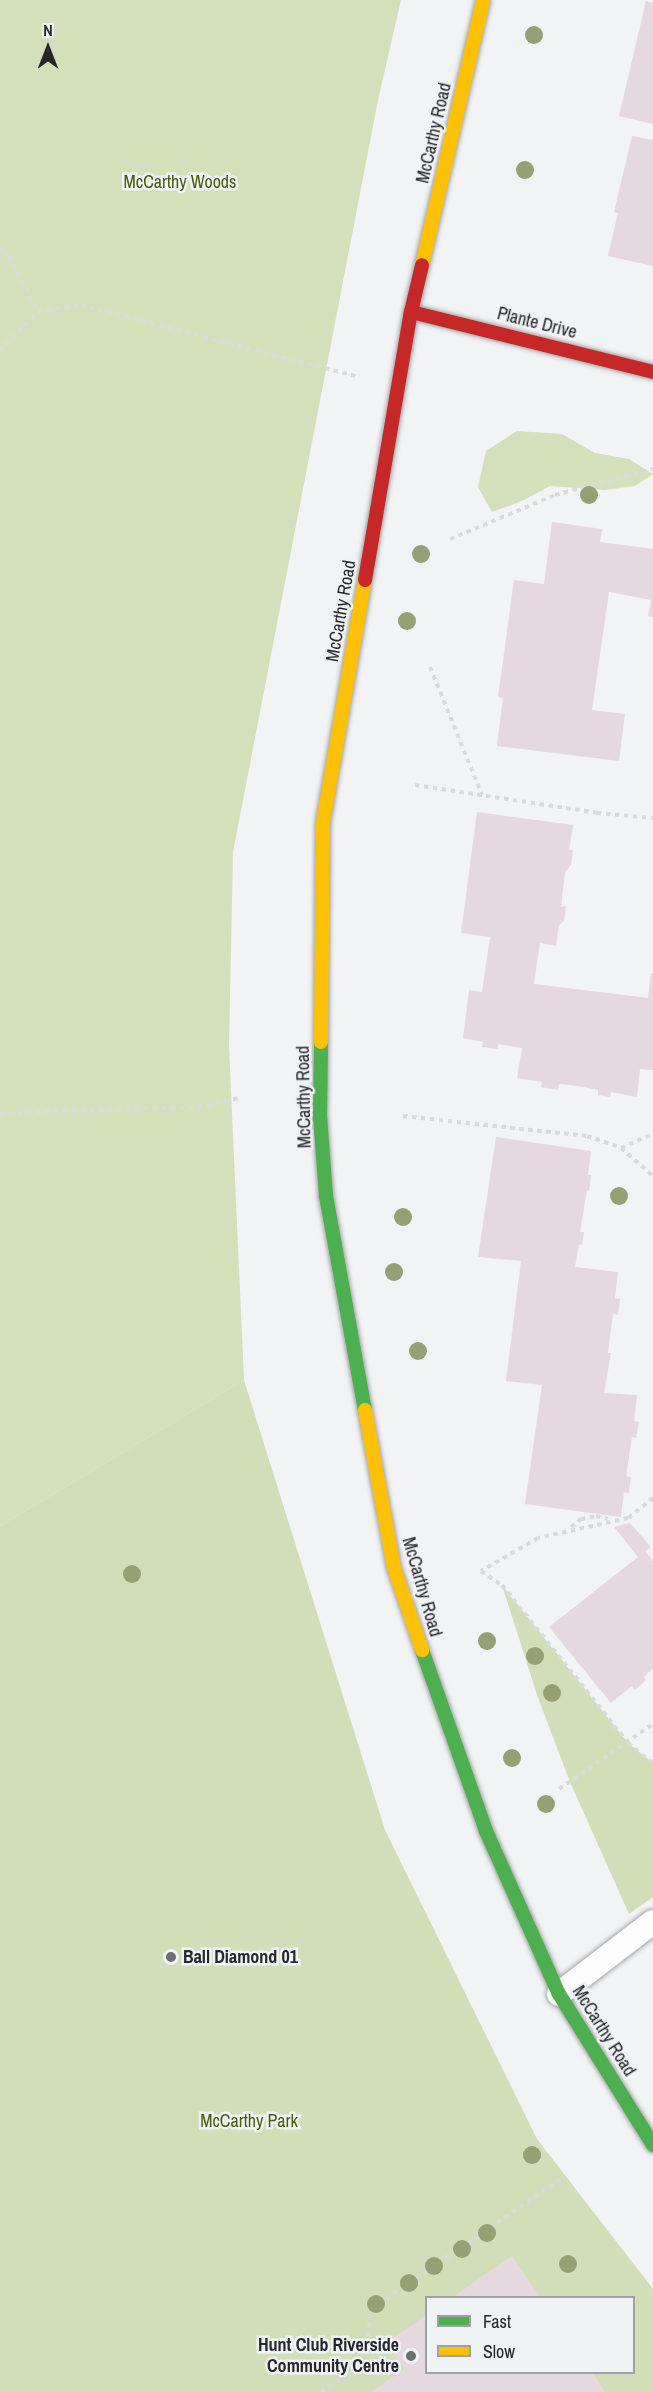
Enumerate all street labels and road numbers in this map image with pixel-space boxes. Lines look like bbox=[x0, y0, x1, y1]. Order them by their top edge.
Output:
street label: McCarthy Road bbox=[412, 81, 456, 185]
street label: Plante Drive bbox=[495, 303, 579, 343]
street label: McCarthy Road bbox=[321, 559, 361, 663]
street label: McCarthy Road bbox=[292, 1046, 316, 1148]
street label: McCarthy Road bbox=[397, 1535, 447, 1639]
street label: McCarthy Road bbox=[568, 1982, 640, 2080]

